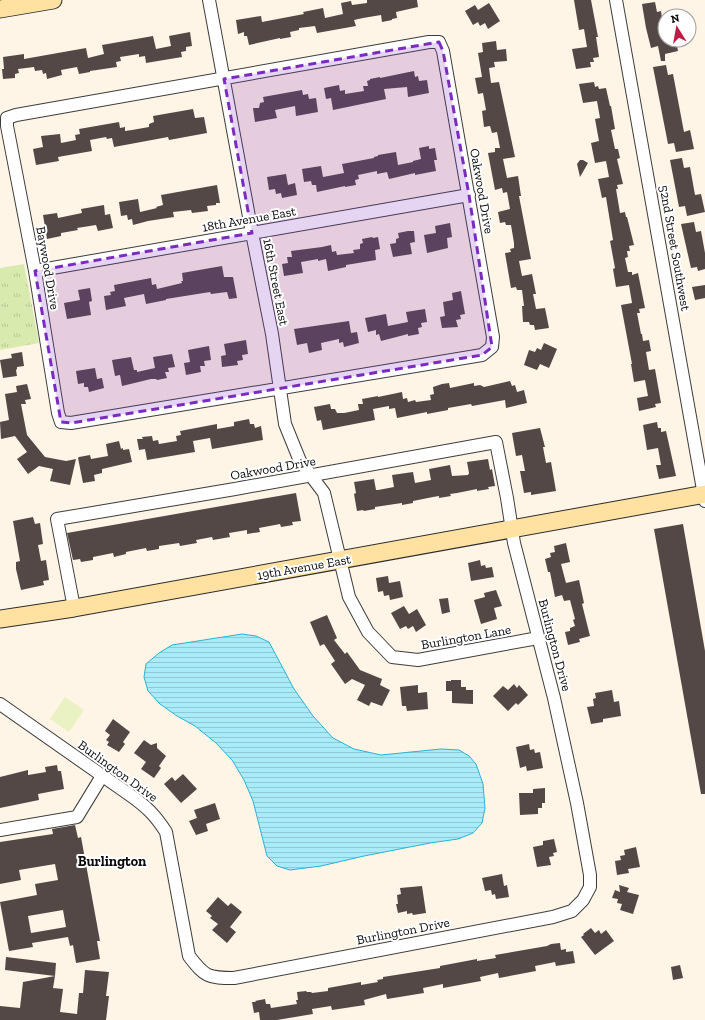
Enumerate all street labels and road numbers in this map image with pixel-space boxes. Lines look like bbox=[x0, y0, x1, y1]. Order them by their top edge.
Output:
street label: Oakwood Drive bbox=[467, 147, 497, 235]
street label: 52nd Street Southwest bbox=[657, 184, 693, 312]
street label: 18th Avenue East bbox=[201, 203, 297, 235]
street label: Baywood Drive bbox=[33, 225, 63, 311]
street label: 16th Street East bbox=[260, 237, 292, 327]
street label: Oakwood Drive bbox=[229, 453, 317, 483]
street label: 19th Avenue East bbox=[256, 551, 352, 583]
street label: Burlington Drive bbox=[536, 597, 574, 693]
street label: Burlington Lane bbox=[420, 622, 512, 652]
street label: Burlington Drive bbox=[75, 737, 161, 805]
street label: Burlington Drive bbox=[355, 915, 451, 947]

